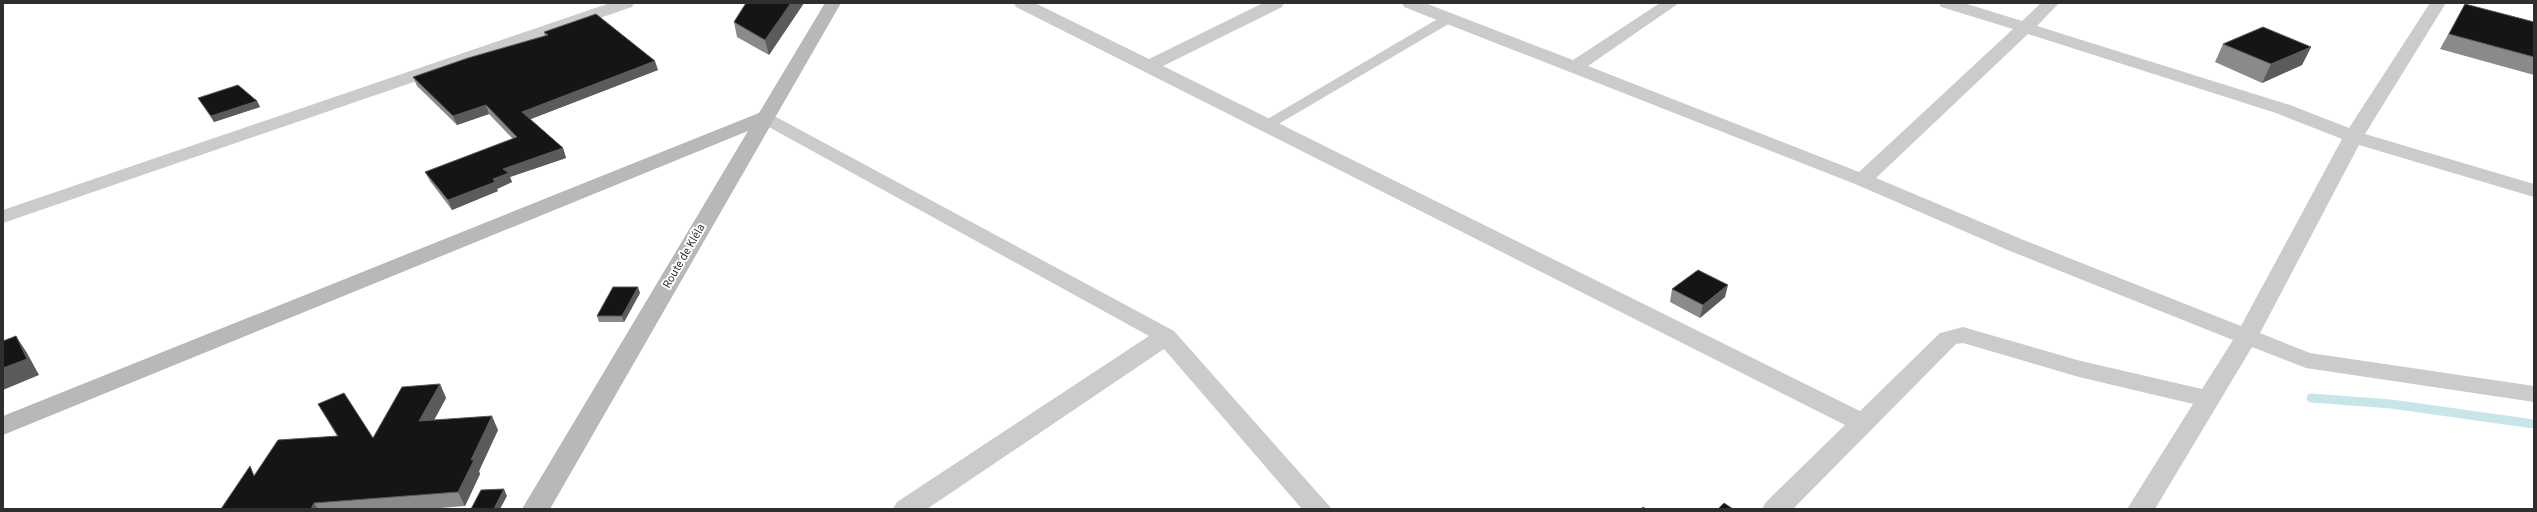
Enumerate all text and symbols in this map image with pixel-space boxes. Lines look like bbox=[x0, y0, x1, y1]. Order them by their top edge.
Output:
street label: Route de Kléla bbox=[659, 221, 709, 291]

